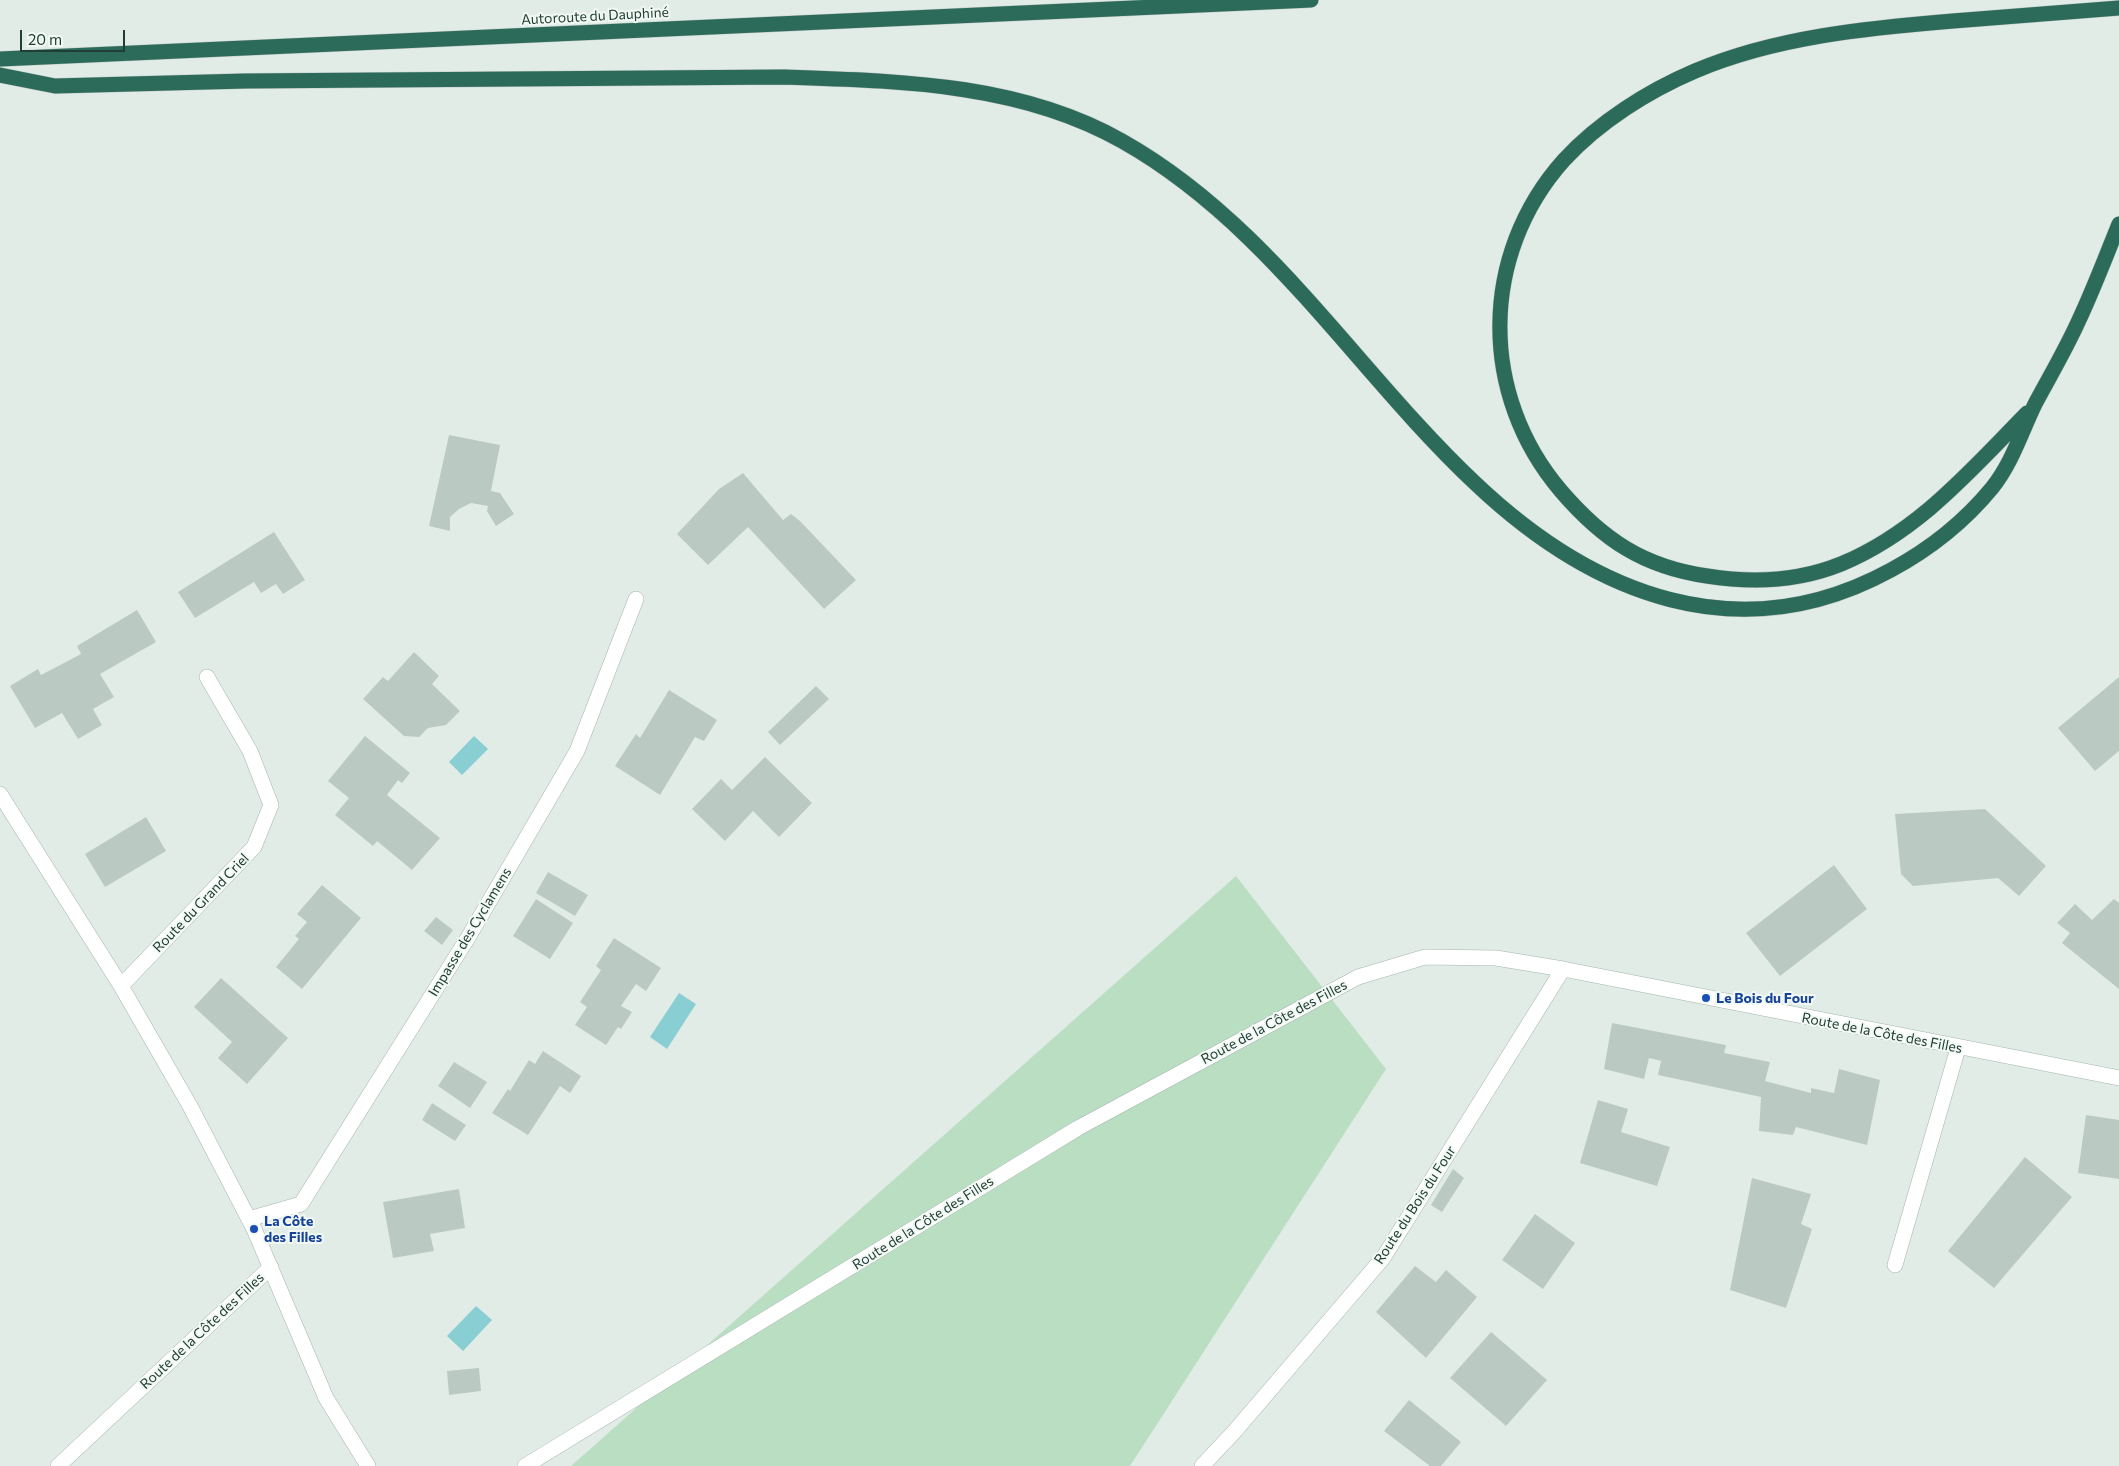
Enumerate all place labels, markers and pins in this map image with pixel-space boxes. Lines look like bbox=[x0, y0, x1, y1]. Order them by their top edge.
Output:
place label: Le Bois du Four bbox=[1716, 990, 1814, 1006]
marker: Le Bois du Four bbox=[1700, 992, 1712, 1004]
place label: La Côte des Filles bbox=[264, 1213, 322, 1246]
marker: La Côte des Filles bbox=[248, 1223, 260, 1235]

